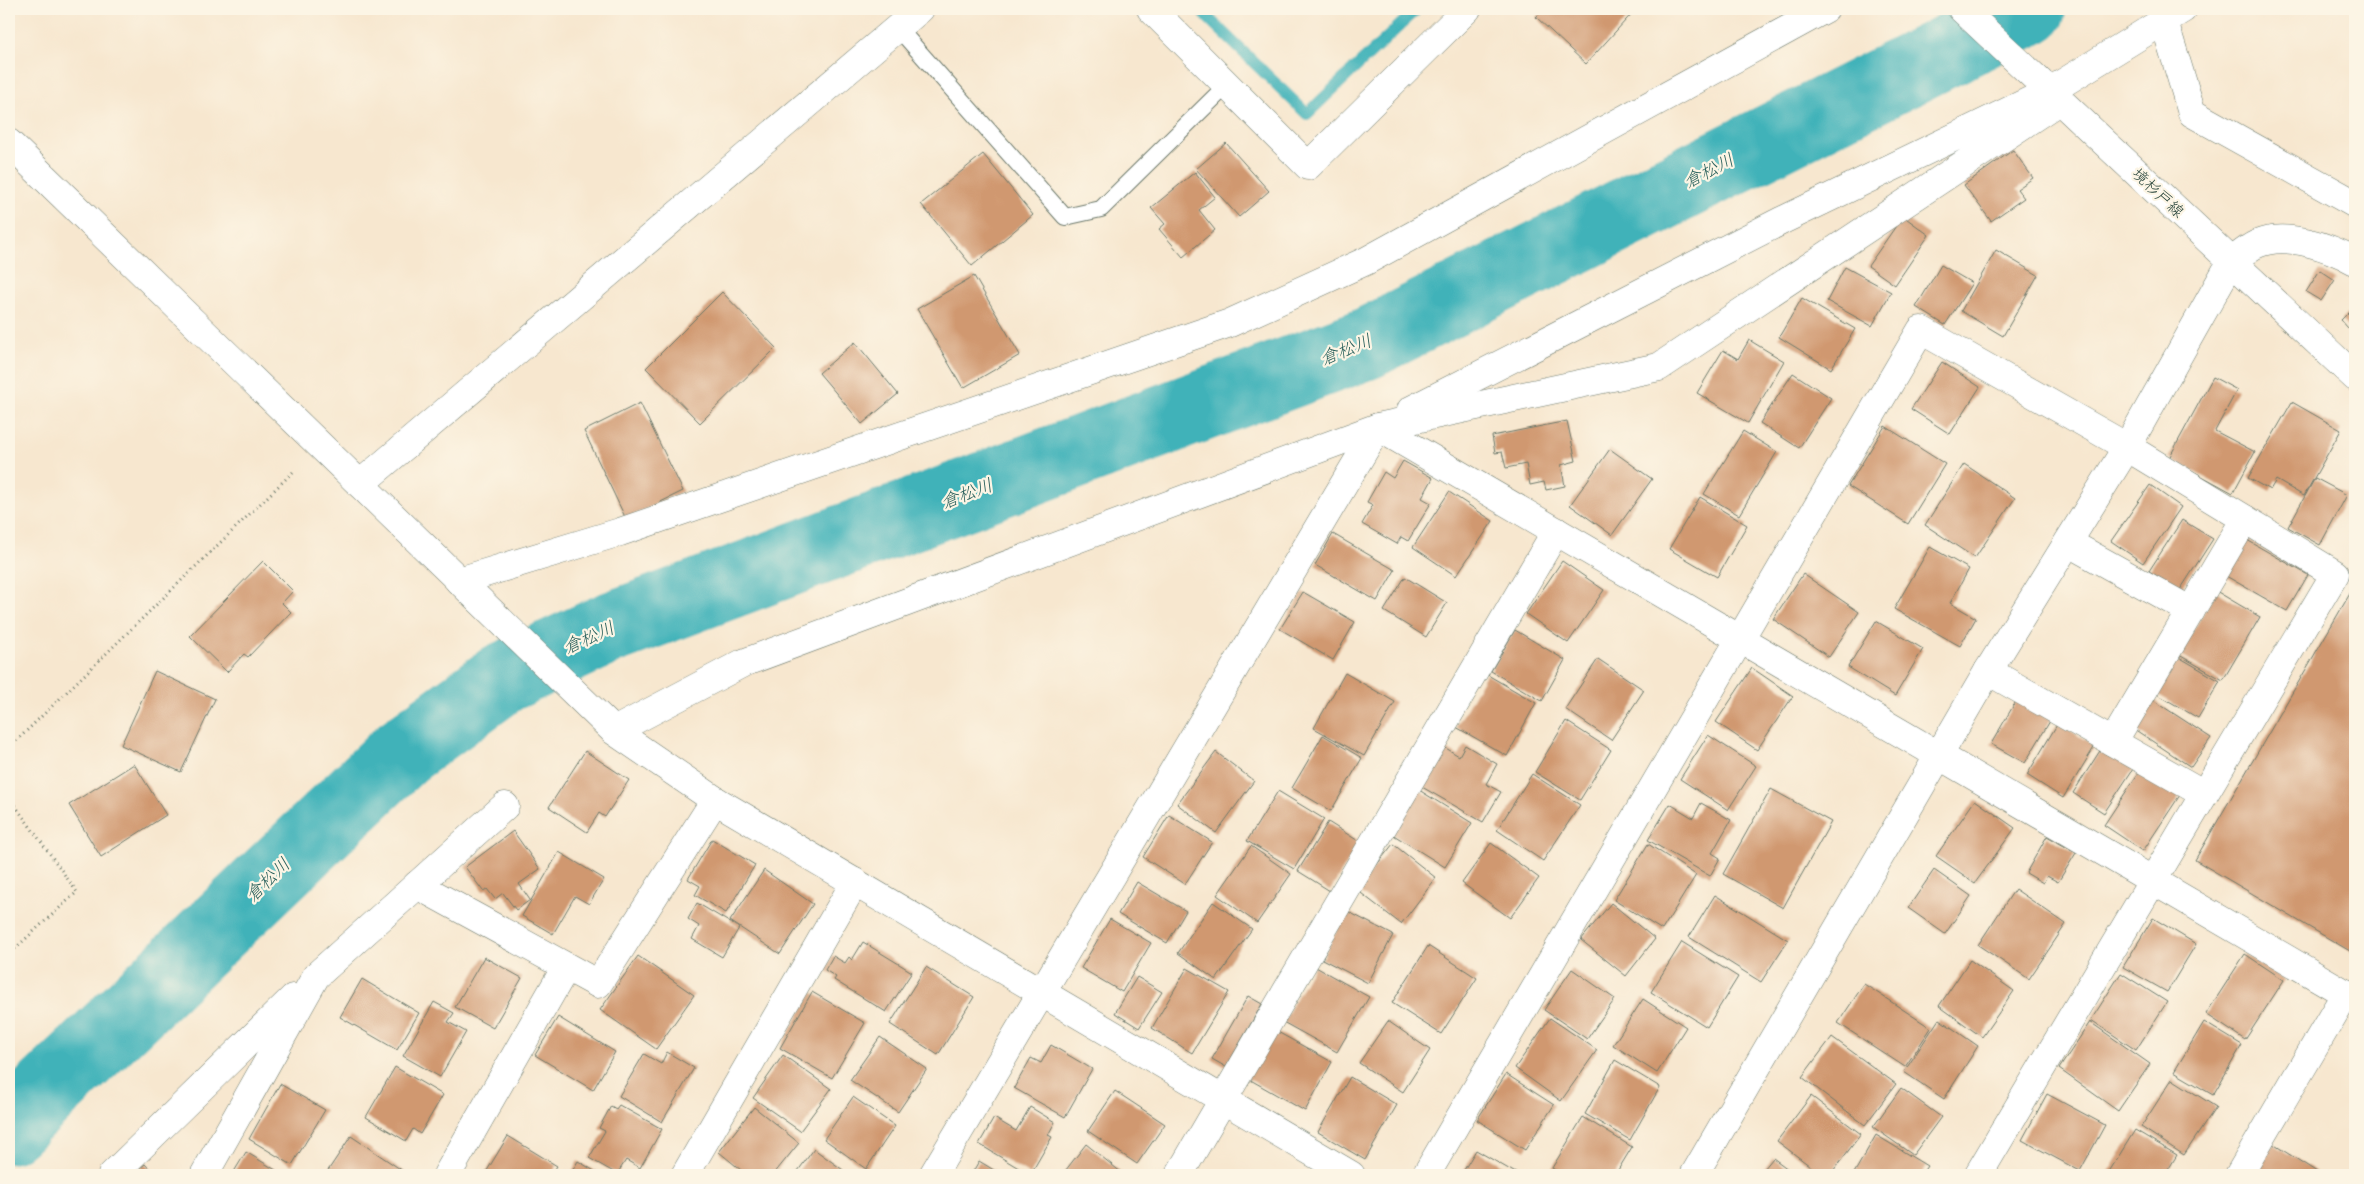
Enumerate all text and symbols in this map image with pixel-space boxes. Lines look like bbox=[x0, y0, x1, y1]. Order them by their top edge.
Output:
water label: 倉松川 bbox=[1680, 149, 1738, 193]
street label: 境杉戸線 bbox=[2128, 165, 2188, 221]
water label: 倉松川 bbox=[1317, 330, 1375, 370]
water label: 倉松川 bbox=[938, 475, 996, 513]
water label: 倉松川 bbox=[560, 617, 618, 659]
water label: 倉松川 bbox=[241, 854, 295, 906]

